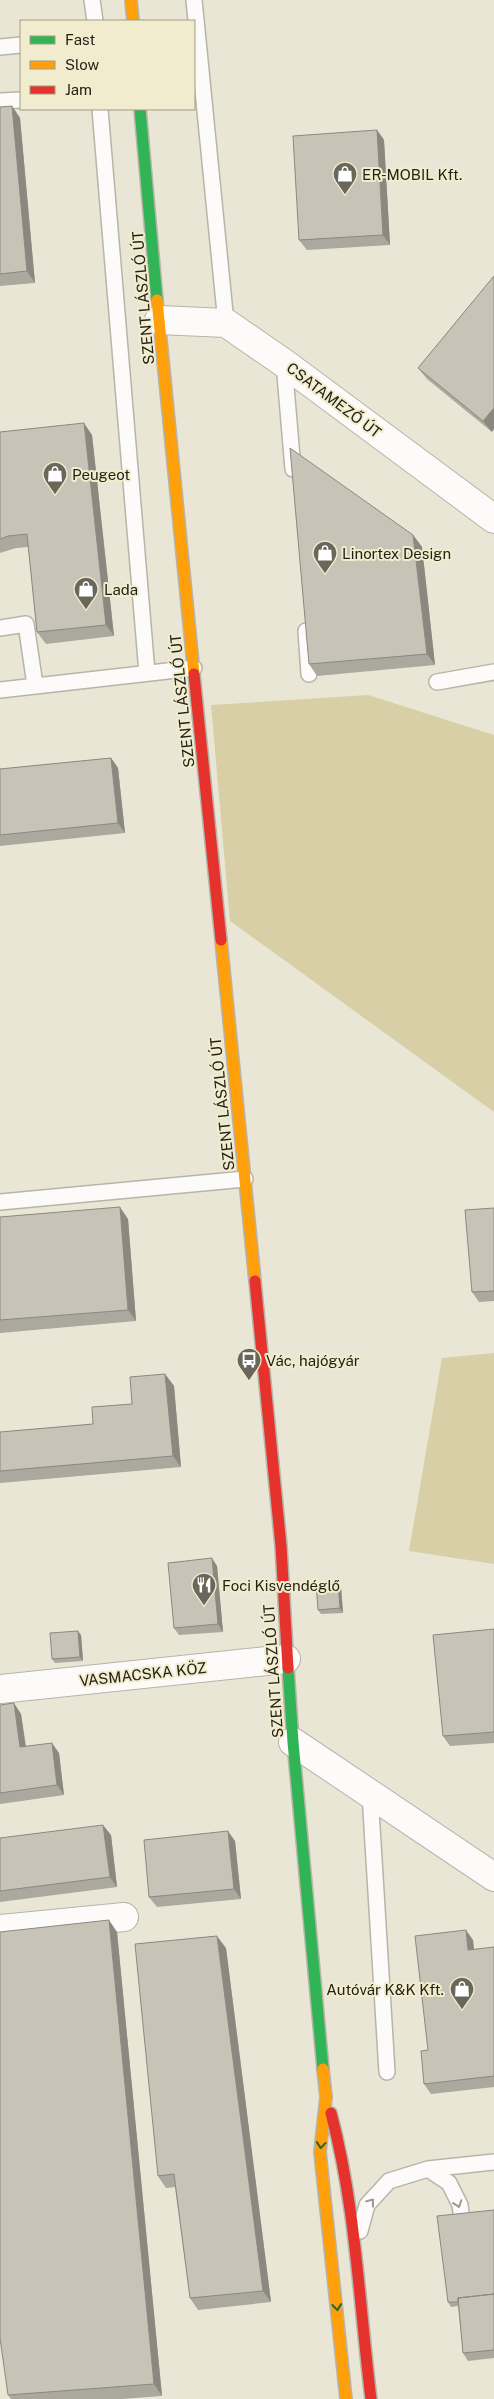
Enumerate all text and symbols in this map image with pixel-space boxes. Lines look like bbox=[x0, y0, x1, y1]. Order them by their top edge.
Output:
legend bbox=[20, 20, 195, 110]
text: Fast bbox=[65, 31, 95, 48]
text: Slow bbox=[65, 56, 100, 73]
text: Jam bbox=[65, 81, 92, 98]
shop icon: ER-MOBIL Kft. bbox=[332, 161, 358, 195]
place label: ER-MOBIL Kft. bbox=[362, 166, 462, 183]
street label: SZENT LÁSZLÓ ÚT bbox=[128, 230, 157, 366]
street label: CSATAMEZŐ ÚT bbox=[283, 358, 385, 441]
shop icon: Peugeot bbox=[42, 461, 68, 495]
place label: Peugeot bbox=[72, 466, 130, 483]
shop icon: Linortex Design bbox=[312, 540, 338, 574]
place label: Linortex Design bbox=[342, 545, 451, 562]
shop icon: Lada bbox=[73, 576, 99, 610]
place label: Lada bbox=[104, 581, 138, 598]
street label: SZENT LÁSZLÓ ÚT bbox=[166, 633, 197, 769]
street label: SZENT LÁSZLÓ ÚT bbox=[206, 1036, 237, 1172]
bus stop icon: Vác, hajógyár bbox=[236, 1347, 262, 1381]
place label: Vác, hajógyár bbox=[266, 1352, 360, 1369]
restaurant icon: Foci Kisvendéglő bbox=[191, 1572, 217, 1606]
place label: Foci Kisvendéglő bbox=[222, 1577, 341, 1594]
street label: SZENT LÁSZLÓ ÚT bbox=[259, 1603, 286, 1739]
street label: VASMACSKA KÖZ bbox=[79, 1658, 207, 1689]
shop icon: Autóvár K&K Kft. bbox=[449, 1976, 475, 2010]
place label: Autóvár K&K Kft. bbox=[326, 1981, 444, 1998]
one-way arrow bbox=[316, 2142, 327, 2150]
one-way arrow bbox=[365, 2198, 374, 2208]
one-way arrow bbox=[452, 2199, 462, 2208]
one-way arrow bbox=[331, 2303, 342, 2311]

